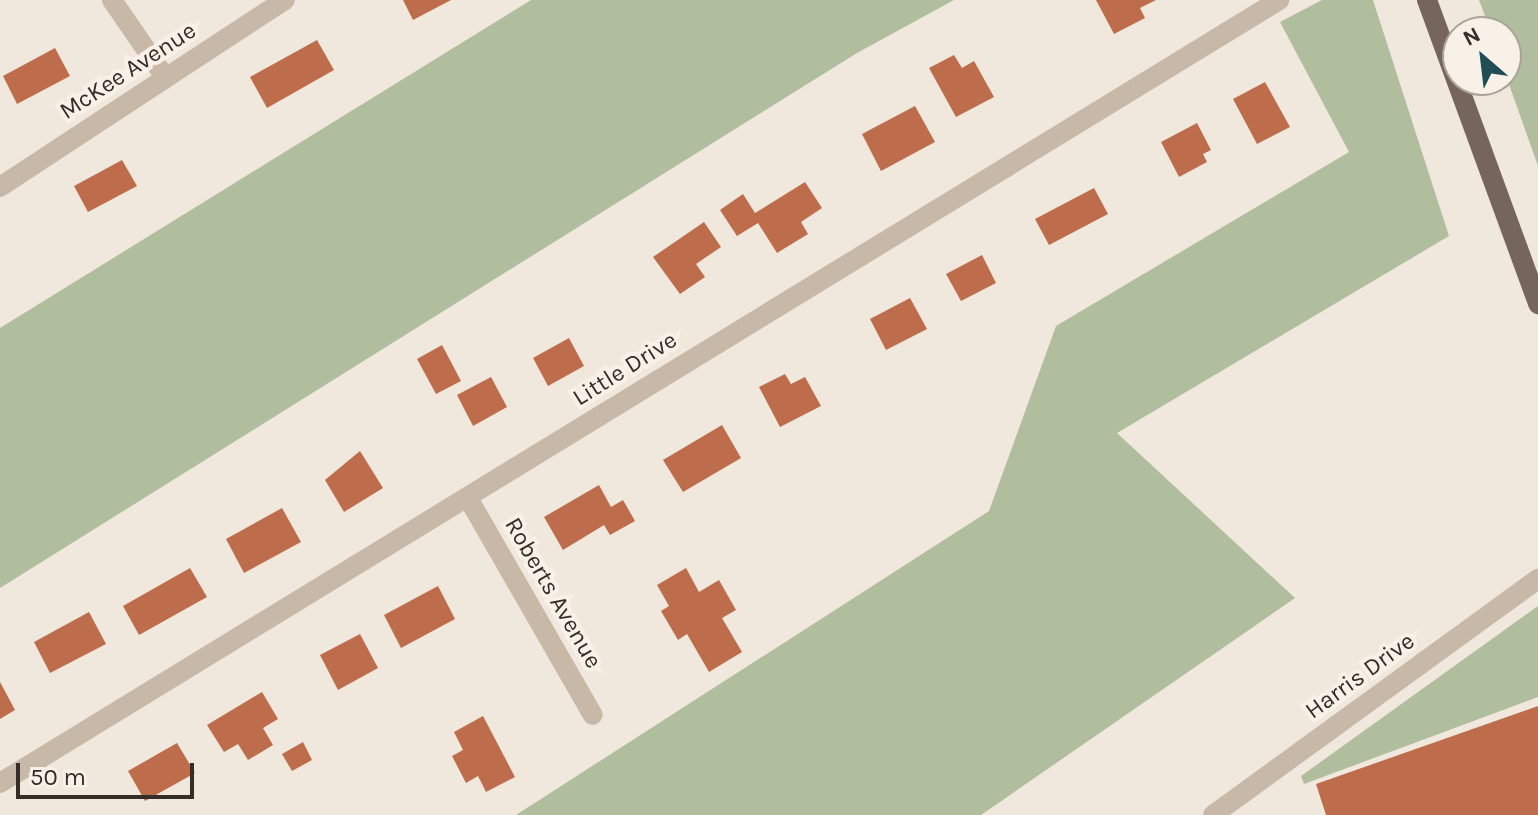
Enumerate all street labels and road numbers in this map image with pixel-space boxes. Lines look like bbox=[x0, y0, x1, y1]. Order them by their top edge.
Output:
street label: McKee Avenue bbox=[54, 16, 202, 126]
street label: Little Drive bbox=[568, 326, 682, 412]
street label: Roberts Avenue bbox=[498, 512, 608, 674]
street label: Harris Drive bbox=[1300, 627, 1420, 725]

